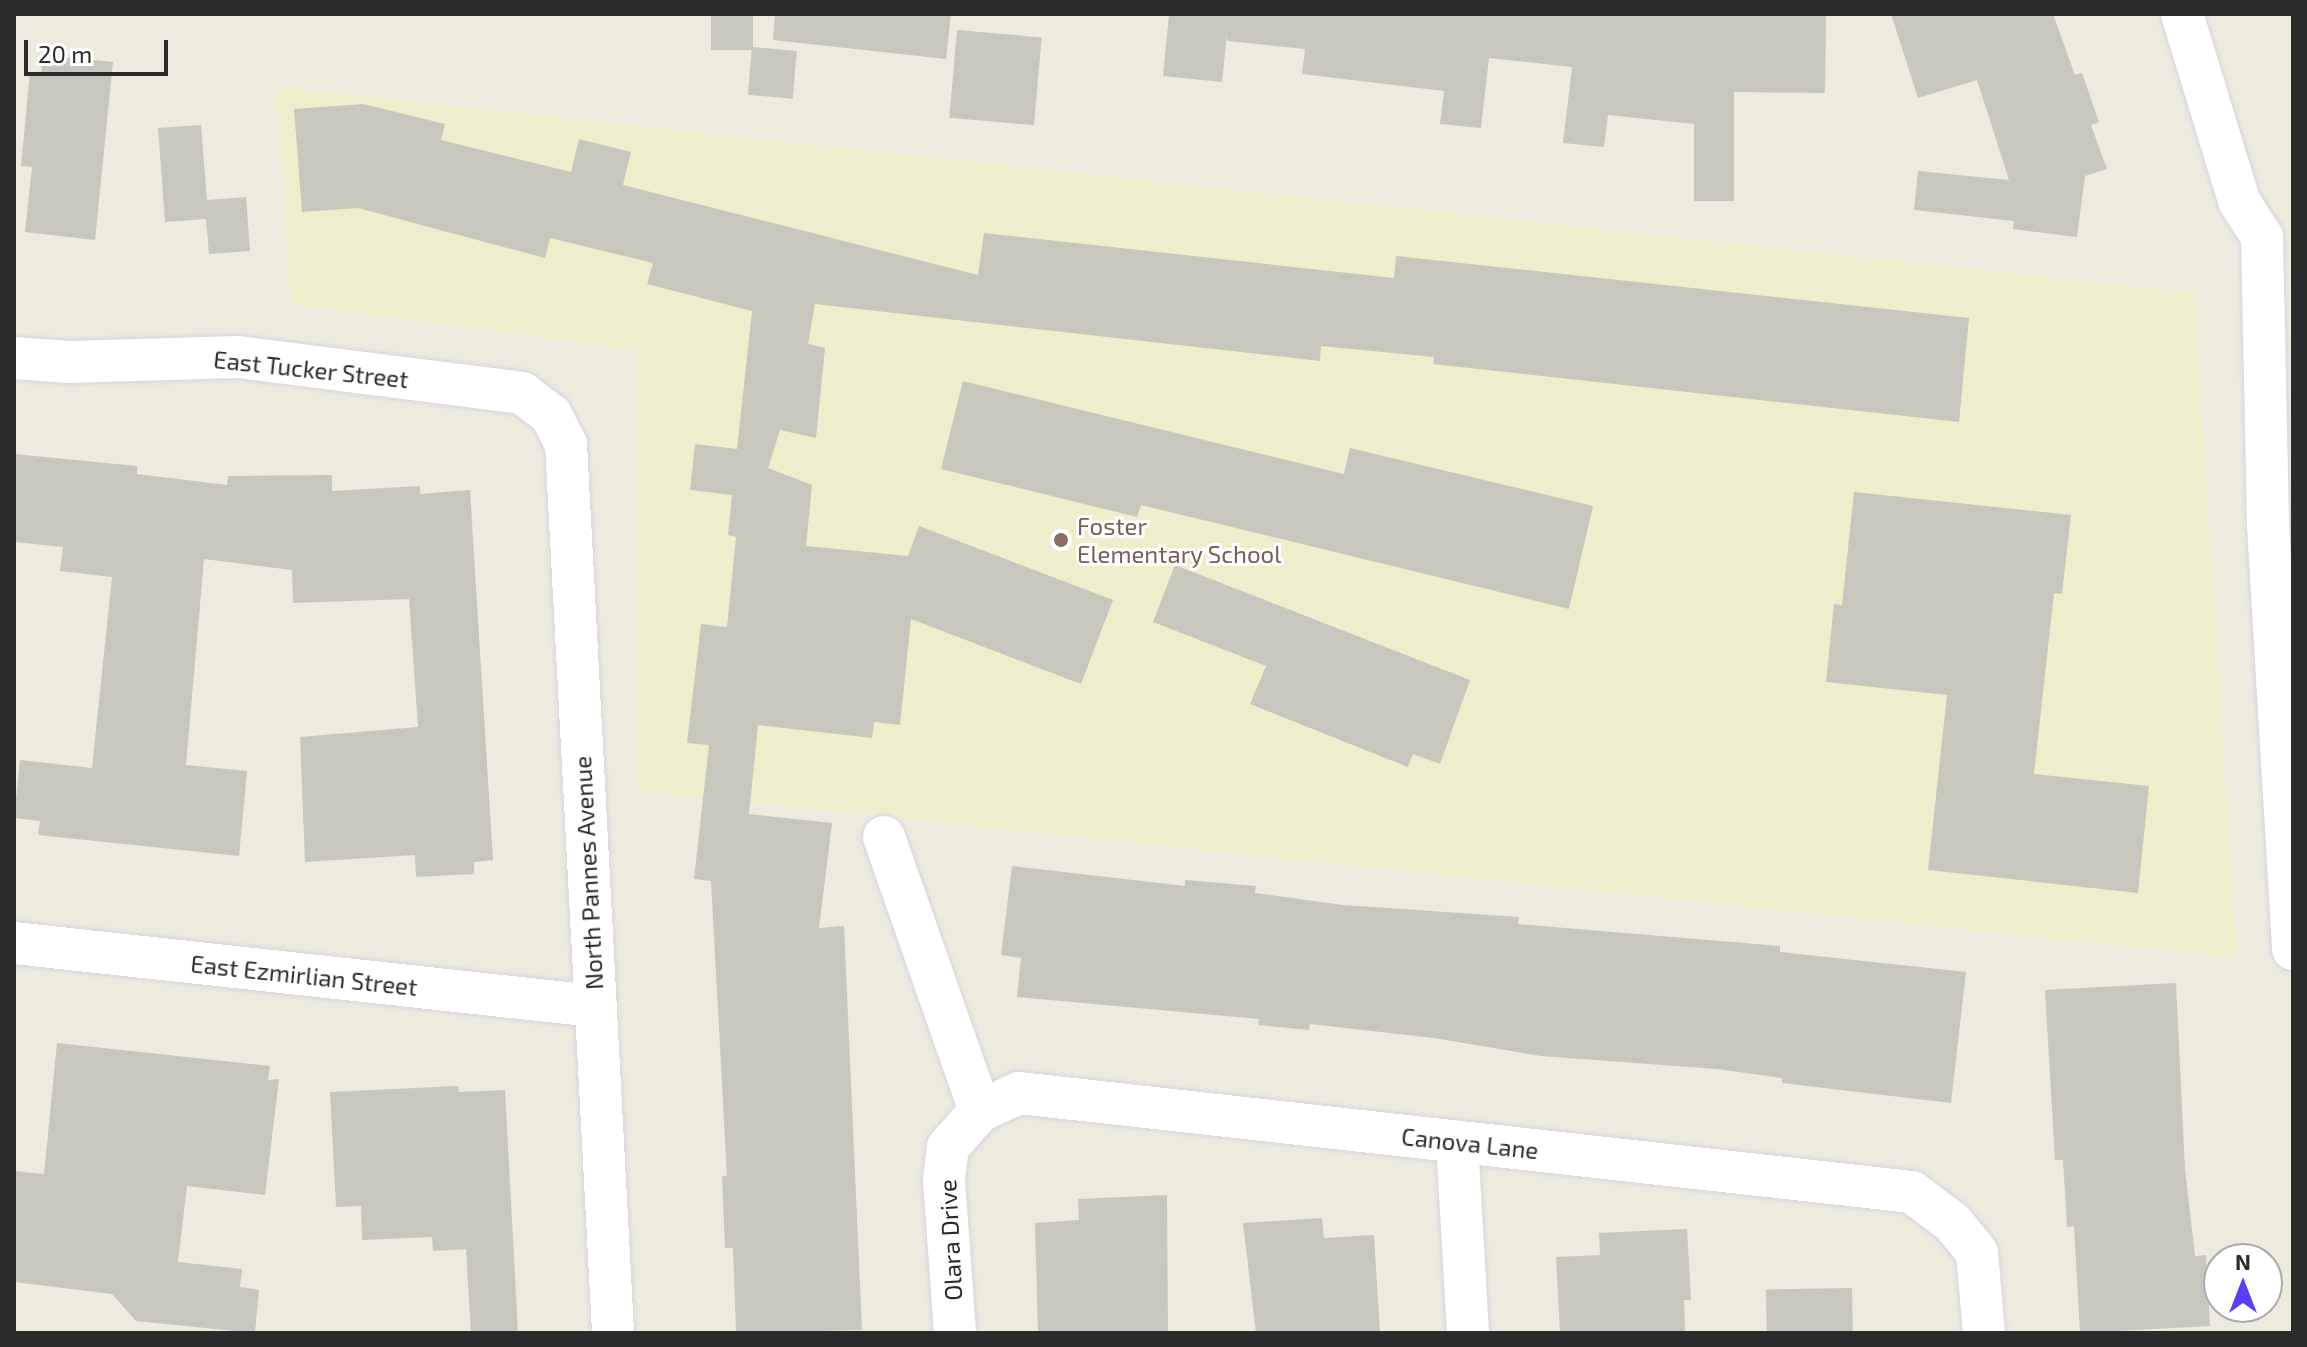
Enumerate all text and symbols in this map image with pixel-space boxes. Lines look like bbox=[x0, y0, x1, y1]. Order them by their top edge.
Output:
scale bar bbox=[28, 24, 172, 74]
text: 20 m bbox=[38, 39, 92, 68]
street label: East Tucker Street bbox=[212, 344, 410, 394]
place label: Foster Elementary School bbox=[1077, 512, 1282, 568]
marker: Foster Elementary School bbox=[1052, 531, 1070, 549]
street label: North Pannes Avenue bbox=[567, 755, 609, 991]
street label: East Ezmirlian Street bbox=[189, 949, 419, 1001]
street label: Canova Lane bbox=[1400, 1121, 1540, 1165]
street label: Olara Drive bbox=[932, 1179, 968, 1301]
north arrow bbox=[2203, 1243, 2283, 1323]
text: N bbox=[2235, 1248, 2251, 1274]

